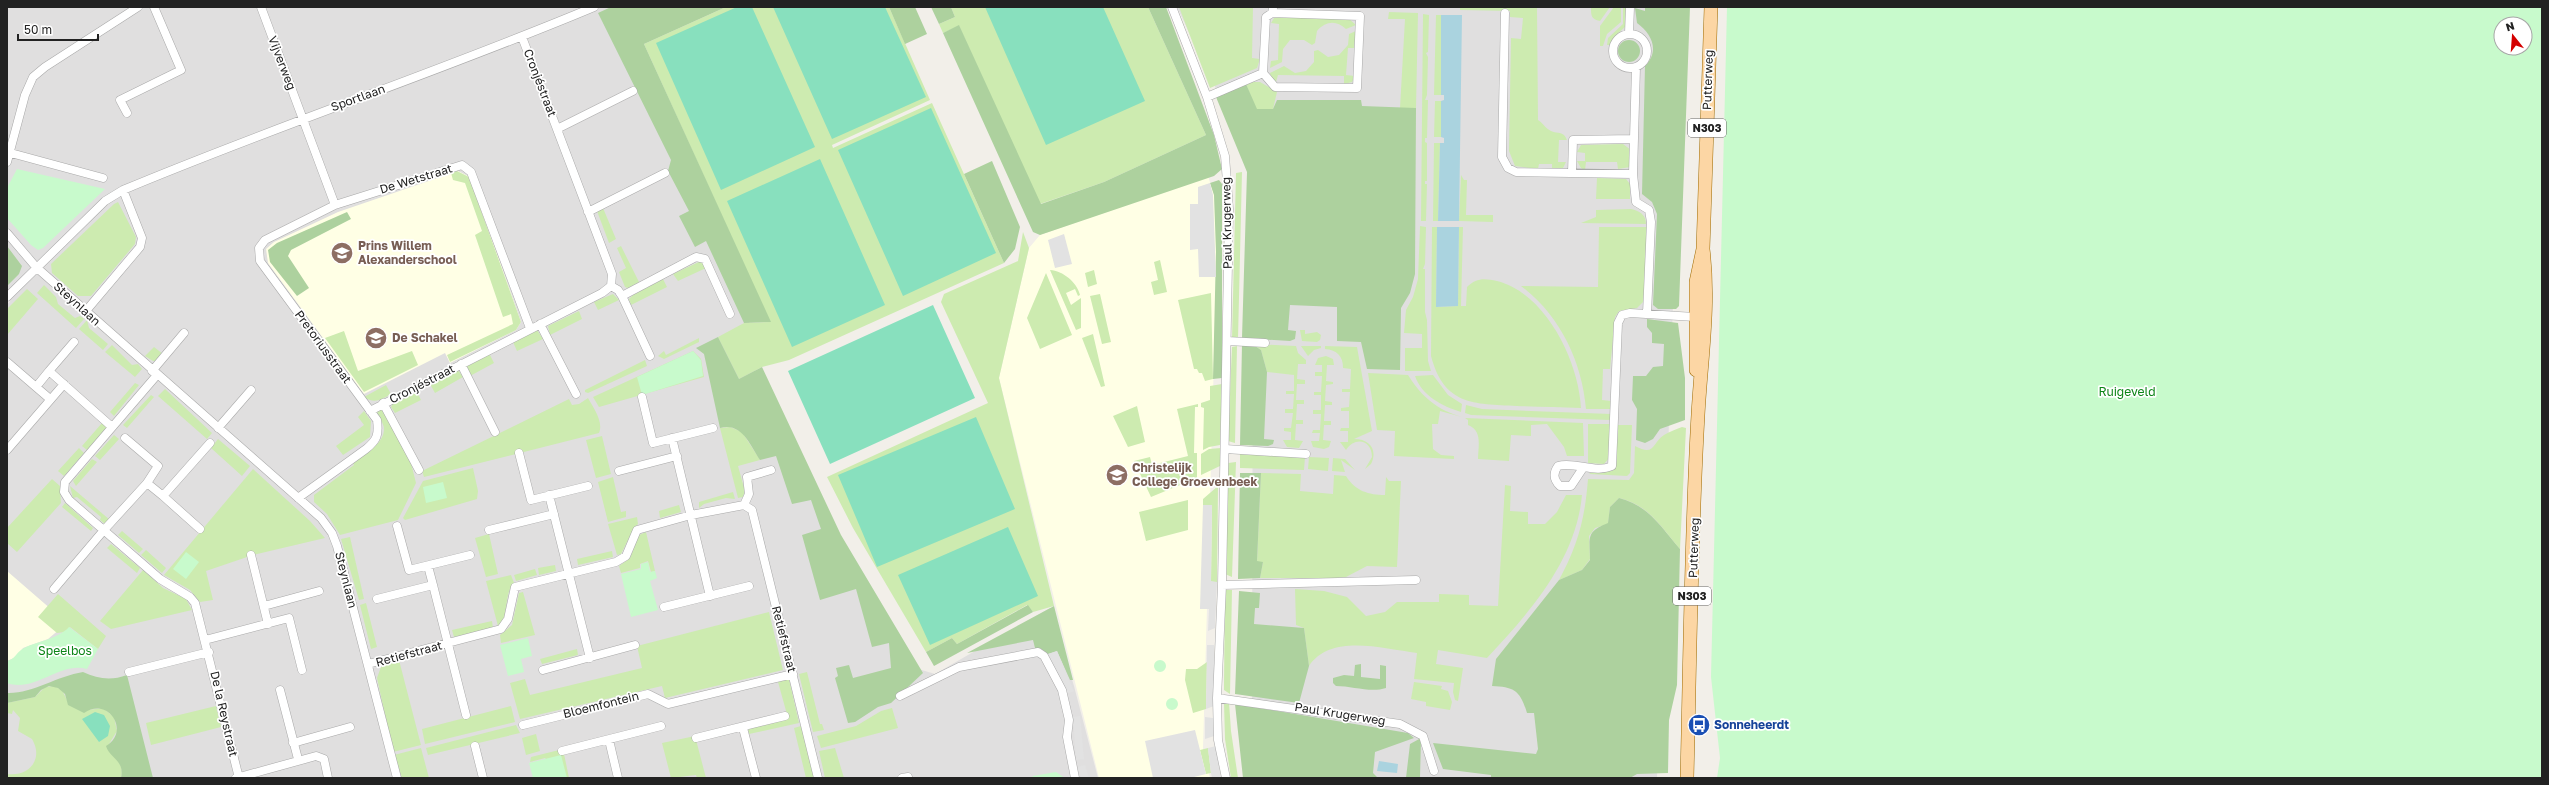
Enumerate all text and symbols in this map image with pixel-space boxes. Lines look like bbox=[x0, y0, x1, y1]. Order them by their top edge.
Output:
scale bar bbox=[18, 16, 98, 42]
north arrow bbox=[2493, 16, 2533, 56]
text: N bbox=[2504, 19, 2516, 33]
text: 50 m bbox=[24, 22, 52, 37]
street label: Vijverweg bbox=[265, 34, 300, 92]
street label: Cronjéstraat bbox=[521, 47, 560, 119]
street label: Putterweg bbox=[1699, 50, 1716, 110]
street label: Sportlaan bbox=[329, 81, 387, 114]
road number: N303 bbox=[1688, 119, 1726, 137]
street label: De Wetstraat bbox=[378, 160, 454, 197]
street label: Paul Krugerweg bbox=[1218, 177, 1235, 269]
place label: Prins Willem Alexanderschool bbox=[358, 238, 457, 267]
school or university icon: Prins Willem Alexanderschool bbox=[329, 240, 355, 266]
street label: Steynlaan bbox=[51, 279, 104, 329]
street label: Pretoriusstraat bbox=[292, 307, 355, 386]
school or university icon: De Schakel bbox=[363, 325, 389, 351]
place label: De Schakel bbox=[392, 330, 458, 345]
street label: Cronjéstraat bbox=[387, 361, 457, 406]
park label: Ruigeveld bbox=[2098, 384, 2156, 399]
place label: Christelijk College Groevenbeek bbox=[1132, 460, 1257, 489]
school or university icon: Christelijk College Groevenbeek bbox=[1104, 462, 1130, 488]
street label: Putterweg bbox=[1685, 518, 1702, 578]
street label: Steynlaan bbox=[332, 550, 361, 610]
road number: N303 bbox=[1673, 587, 1711, 605]
street label: Retiefstraat bbox=[769, 604, 800, 674]
street label: Retiefstraat bbox=[374, 637, 444, 670]
park label: Speelbos bbox=[38, 643, 92, 658]
street label: De la Reystraat bbox=[207, 670, 242, 758]
street label: Bloemfontein bbox=[561, 688, 640, 721]
street label: Paul Krugerweg bbox=[1293, 699, 1387, 728]
bus stop icon: Sonneheerdt bbox=[1686, 712, 1712, 738]
place label: Sonneheerdt bbox=[1714, 717, 1789, 732]

